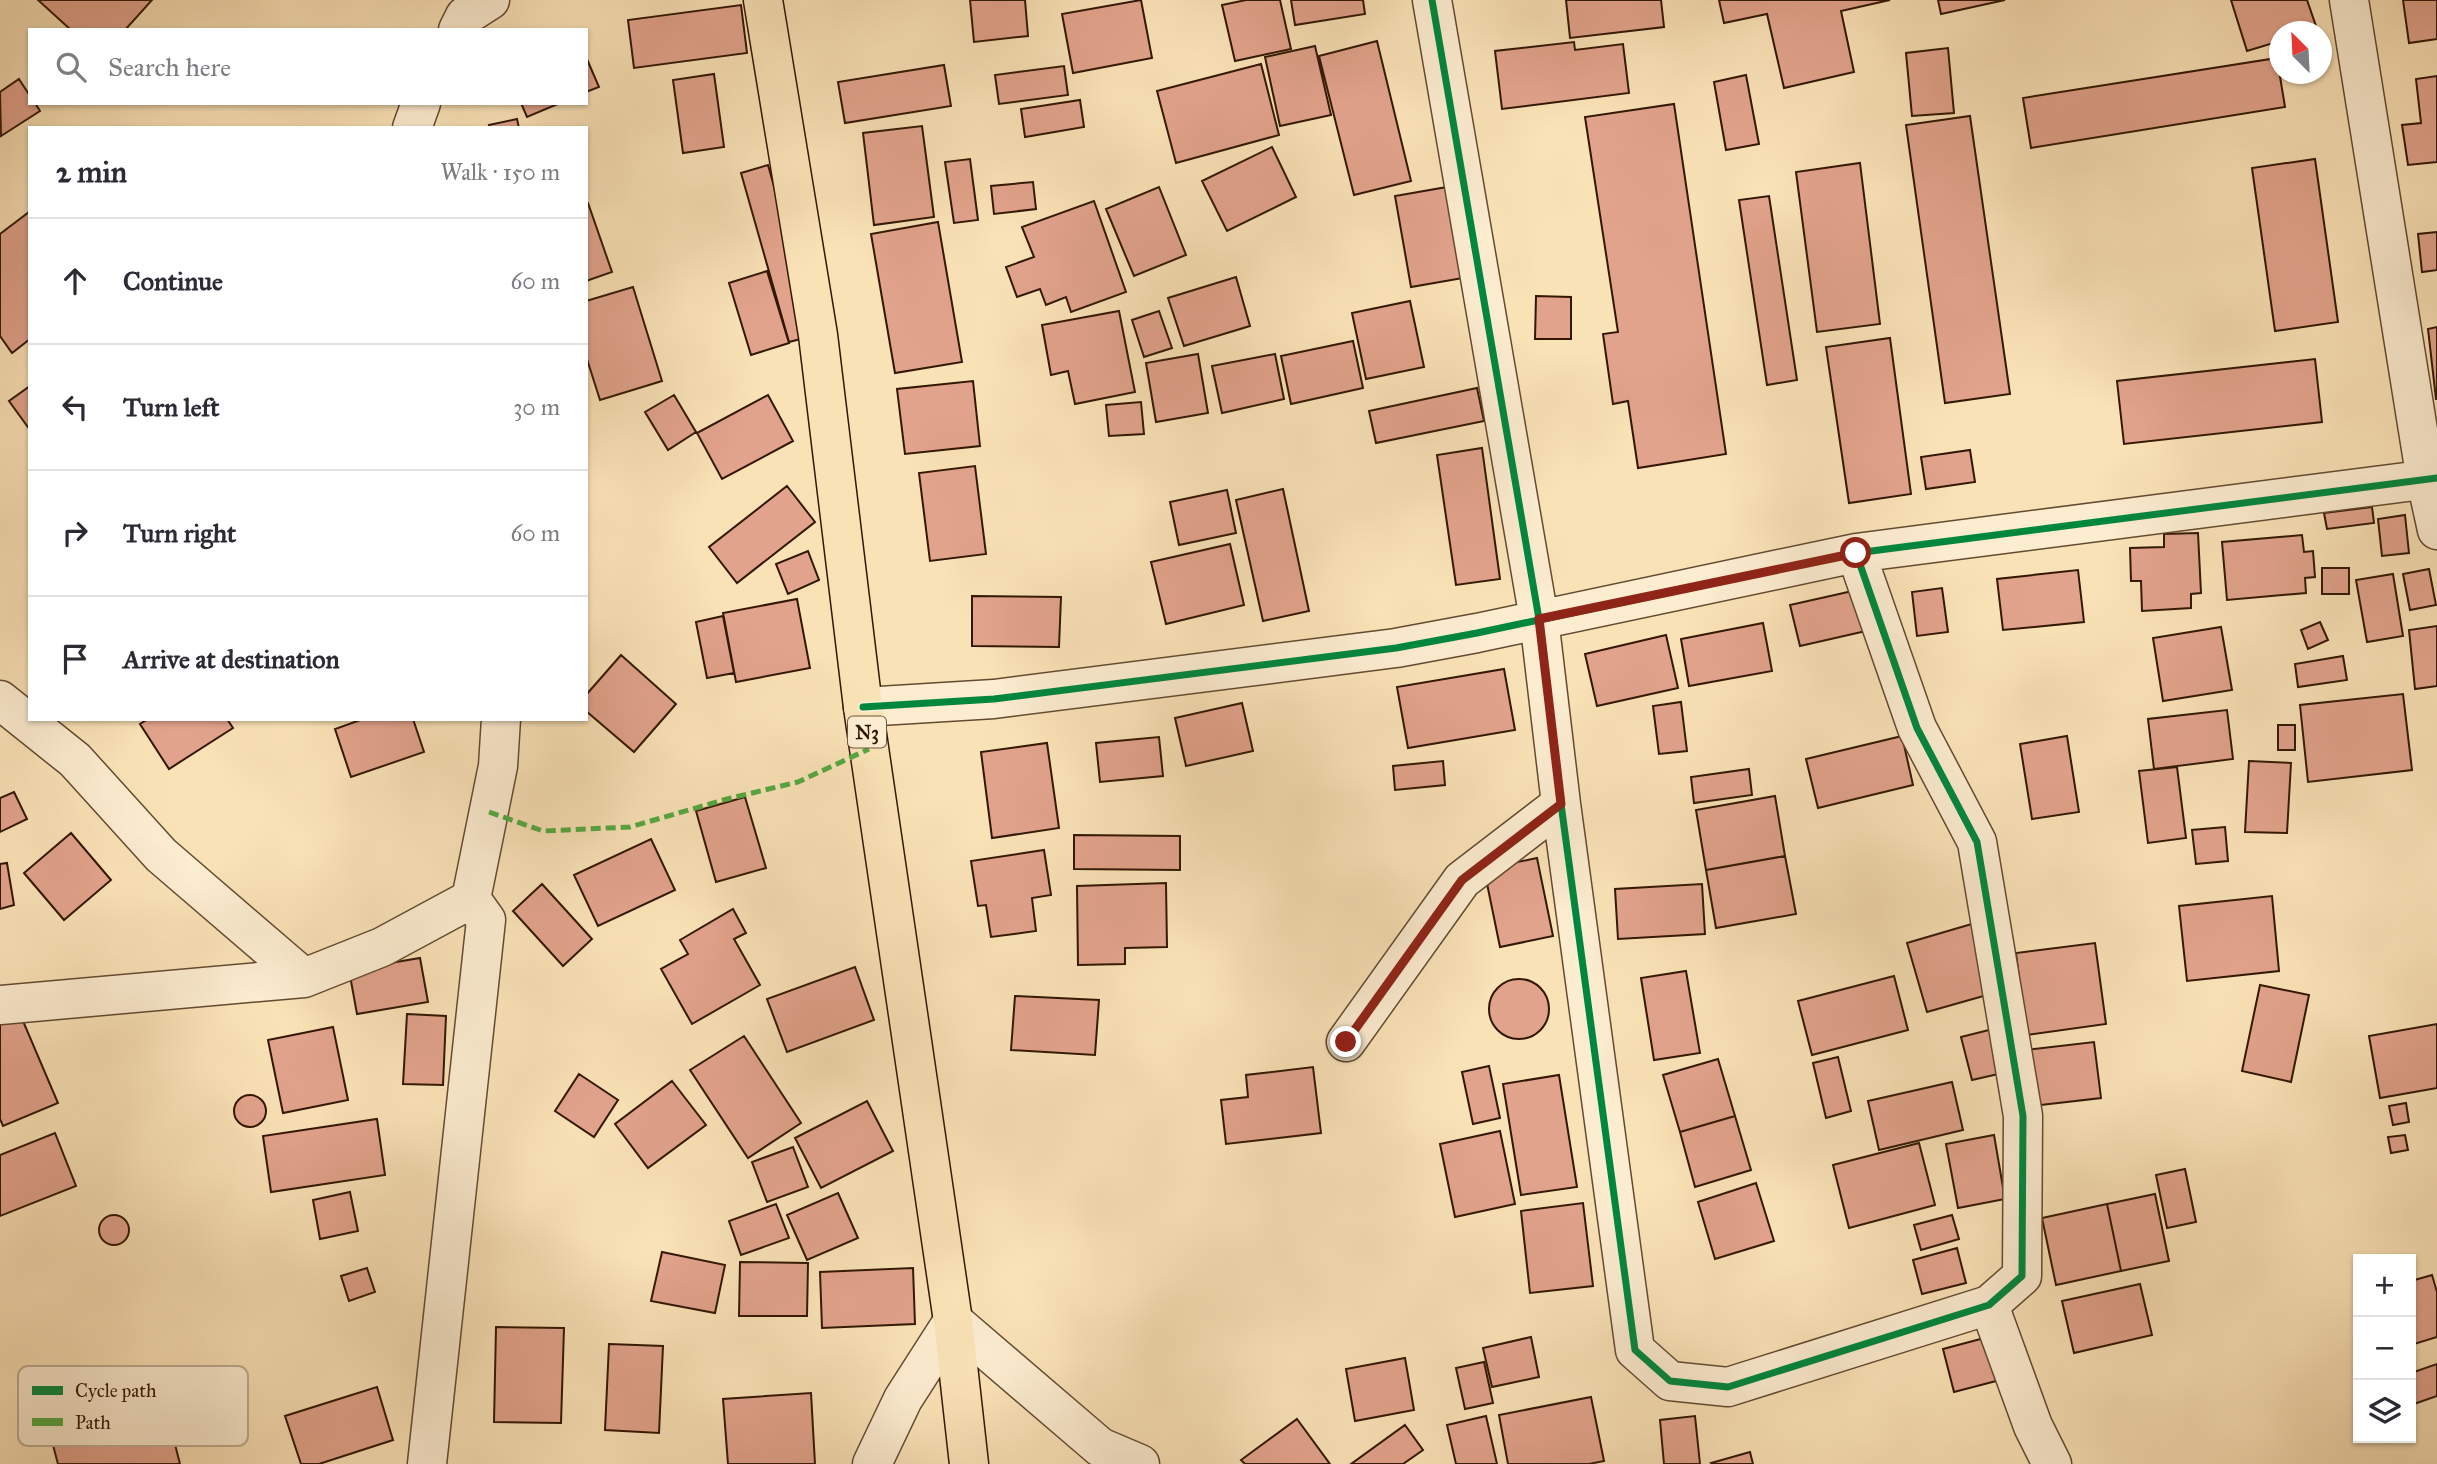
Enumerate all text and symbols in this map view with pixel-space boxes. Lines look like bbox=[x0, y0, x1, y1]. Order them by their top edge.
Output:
north arrow bbox=[2269, 21, 2332, 84]
search box bbox=[28, 28, 588, 105]
icon: search bbox=[52, 48, 90, 86]
text: Search here bbox=[108, 51, 231, 83]
text: 2 min bbox=[56, 154, 127, 190]
text: Walk · 150 m bbox=[440, 158, 560, 186]
icon: ahead bbox=[56, 262, 94, 300]
text: Continue bbox=[123, 265, 223, 297]
text: 60 m bbox=[511, 267, 560, 295]
icon: left bbox=[56, 388, 94, 426]
text: Turn left bbox=[123, 391, 219, 423]
text: 30 m bbox=[513, 393, 560, 421]
icon: right bbox=[56, 514, 94, 552]
text: Turn right bbox=[123, 517, 236, 549]
text: 60 m bbox=[511, 519, 560, 547]
route start bbox=[1840, 537, 1871, 568]
icon: arrive bbox=[56, 640, 94, 678]
text: Arrive at destination bbox=[123, 643, 340, 675]
road number: N3 bbox=[848, 716, 886, 748]
route end bbox=[1330, 1026, 1361, 1057]
map controls bbox=[2353, 1254, 2416, 1443]
button: + bbox=[2353, 1254, 2416, 1317]
button: − bbox=[2353, 1317, 2416, 1380]
legend bbox=[18, 1366, 248, 1446]
text: Cycle path bbox=[75, 1379, 157, 1402]
button: layers bbox=[2353, 1380, 2416, 1443]
text: Path bbox=[75, 1411, 111, 1434]

